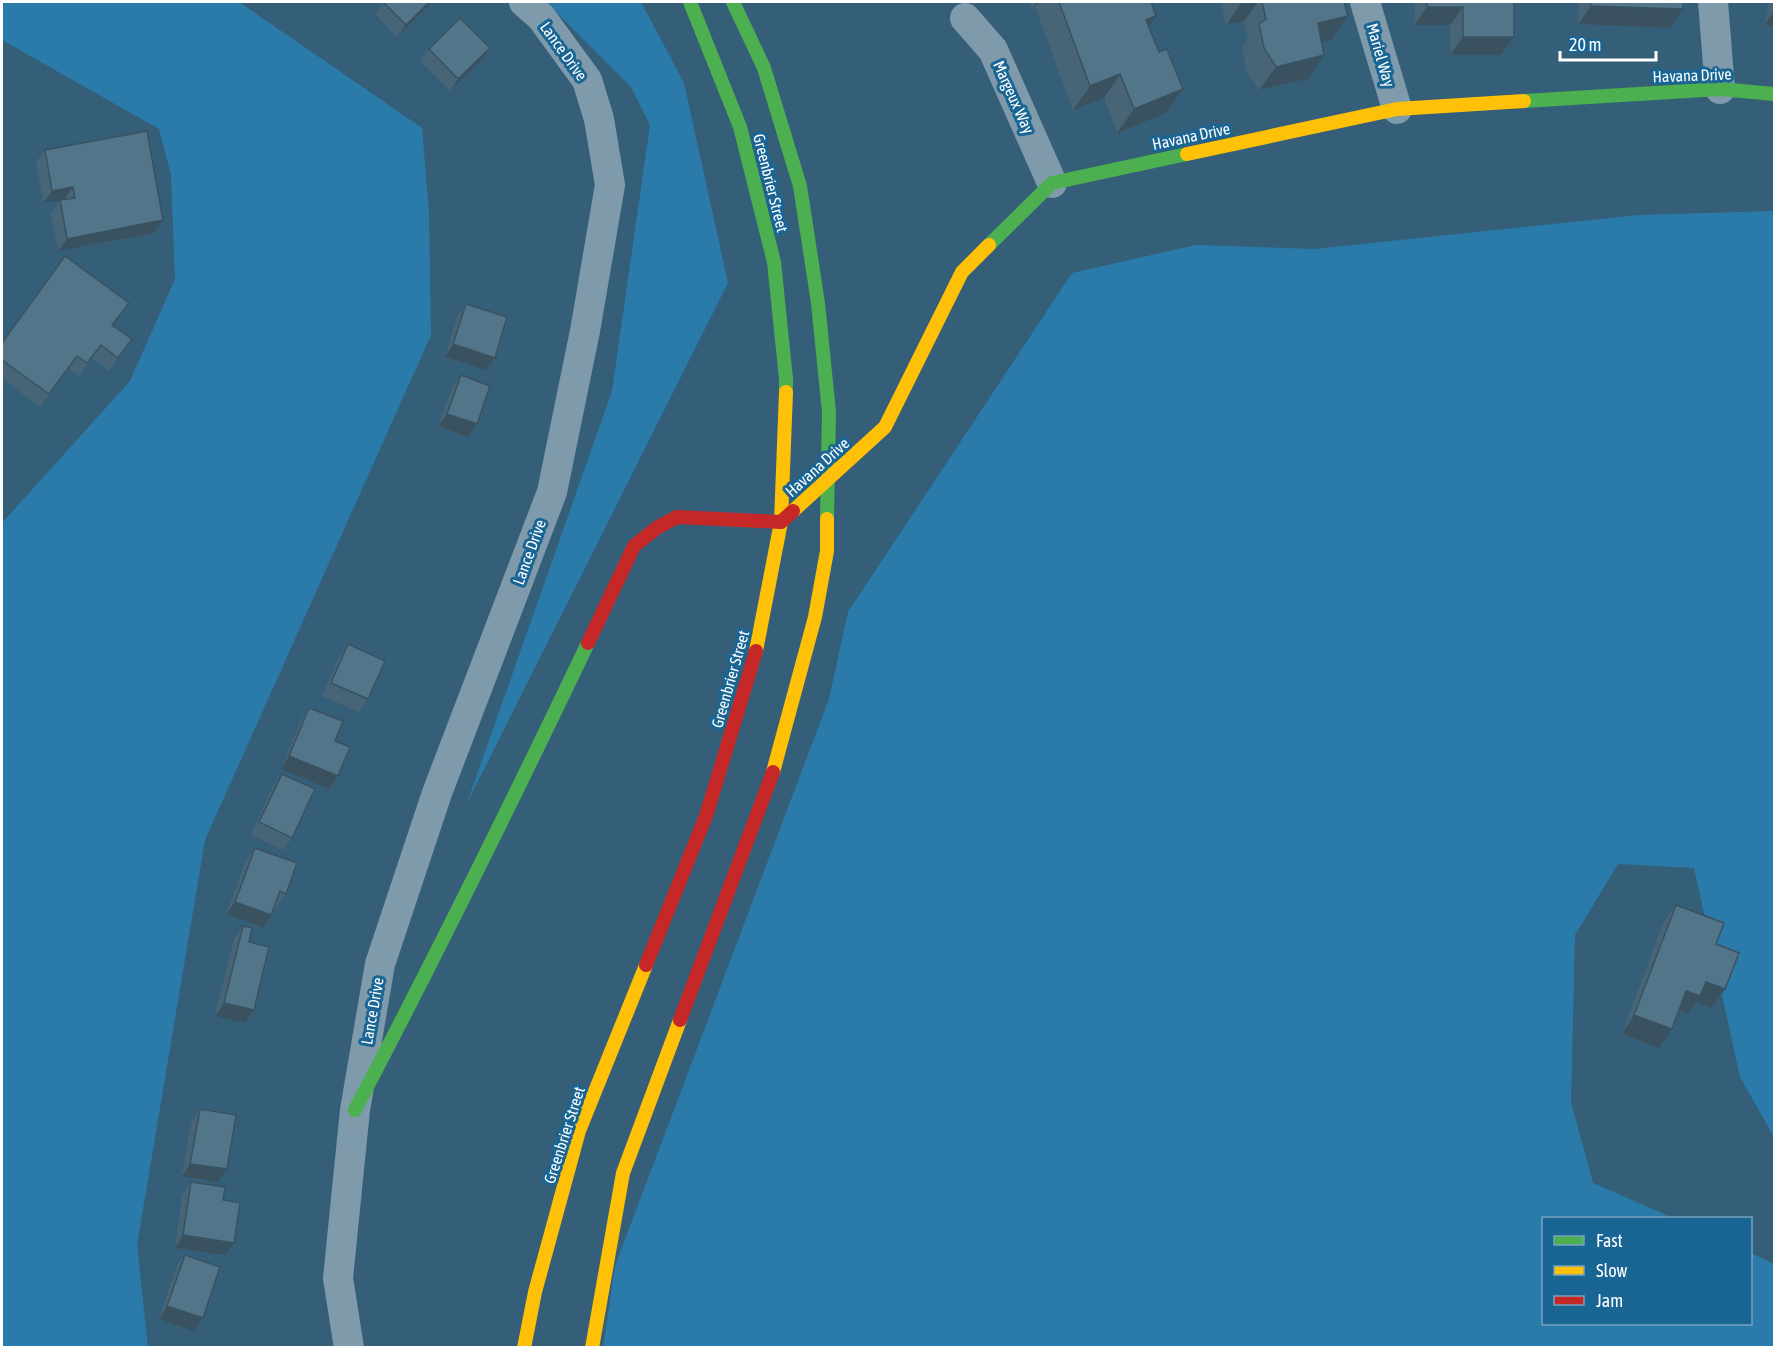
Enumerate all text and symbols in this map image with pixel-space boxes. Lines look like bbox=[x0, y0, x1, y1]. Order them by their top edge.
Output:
street label: Lance Drive bbox=[537, 18, 591, 84]
street label: Mariel Way bbox=[1362, 21, 1399, 90]
scale bar bbox=[1560, 24, 1656, 62]
text: 20 m bbox=[1569, 34, 1601, 55]
street label: Margeux Way bbox=[989, 58, 1038, 137]
street label: Havana Drive bbox=[1652, 65, 1732, 85]
street label: Havana Drive bbox=[1150, 119, 1232, 153]
street label: Greenbrier Street bbox=[750, 132, 792, 234]
street label: Havana Drive bbox=[782, 434, 852, 500]
street label: Lance Drive bbox=[509, 517, 549, 587]
street label: Greenbrier Street bbox=[707, 628, 753, 730]
street label: Lance Drive bbox=[357, 976, 387, 1046]
street label: Greenbrier Street bbox=[540, 1084, 588, 1186]
legend bbox=[1542, 1217, 1752, 1325]
text: Fast bbox=[1596, 1230, 1623, 1251]
text: Slow bbox=[1596, 1260, 1627, 1281]
text: Jam bbox=[1596, 1290, 1623, 1311]

